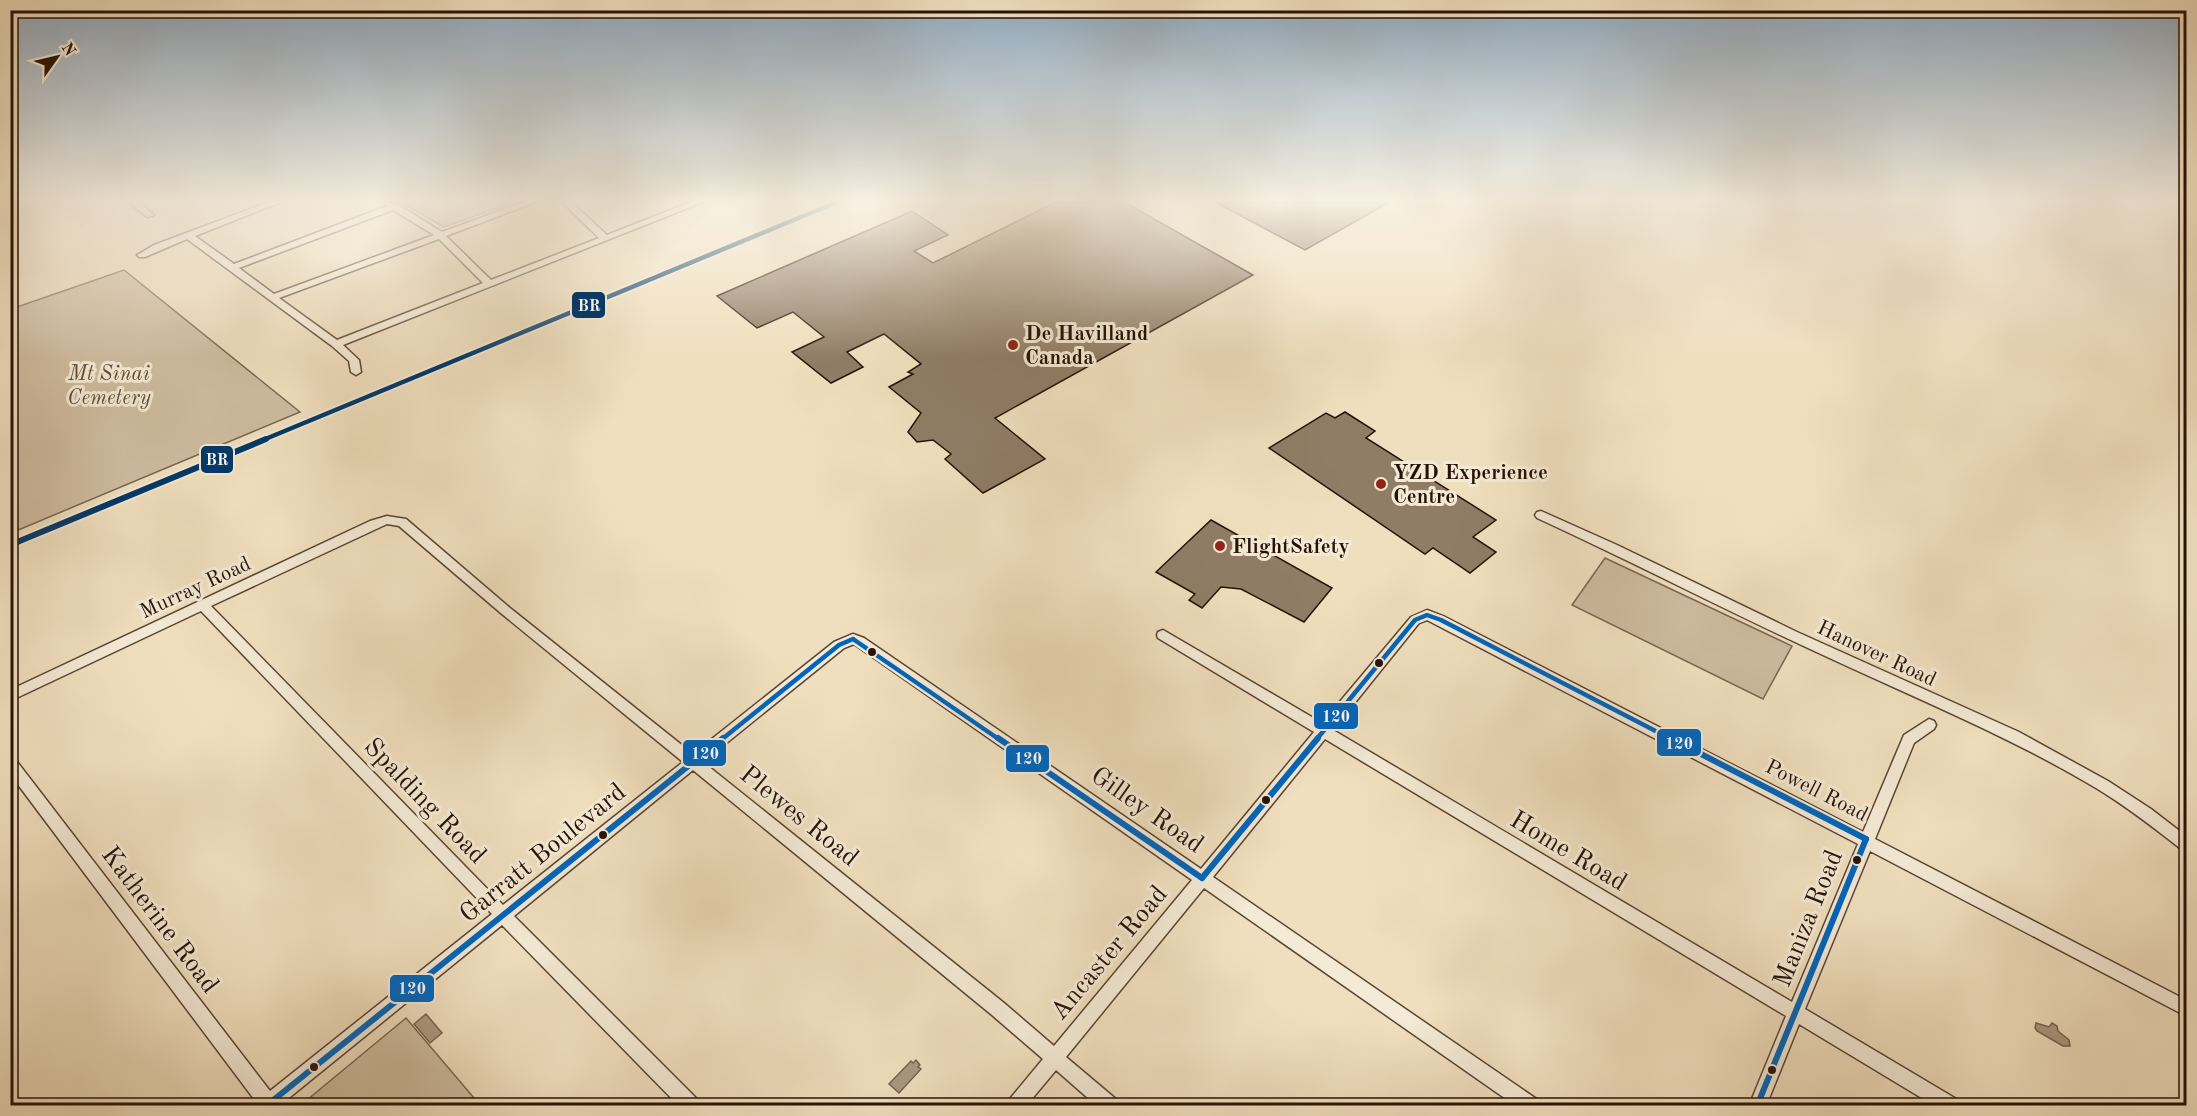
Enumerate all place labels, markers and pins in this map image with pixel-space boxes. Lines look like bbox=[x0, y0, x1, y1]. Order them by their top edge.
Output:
place label: De Havilland Canada bbox=[1025, 324, 1148, 369]
marker: De Havilland Canada bbox=[1006, 338, 1020, 352]
place label: YZD Experience Centre bbox=[1393, 463, 1548, 508]
marker: YZD Experience Centre bbox=[1374, 477, 1388, 491]
place label: FlightSafety bbox=[1232, 537, 1349, 558]
marker: FlightSafety bbox=[1213, 539, 1227, 553]
unlabelled marker bbox=[866, 646, 878, 658]
unlabelled marker bbox=[1373, 657, 1385, 669]
unlabelled marker bbox=[1260, 794, 1272, 806]
unlabelled marker bbox=[597, 829, 609, 841]
unlabelled marker bbox=[1851, 854, 1863, 866]
unlabelled marker bbox=[308, 1061, 320, 1073]
unlabelled marker bbox=[1766, 1064, 1778, 1076]

